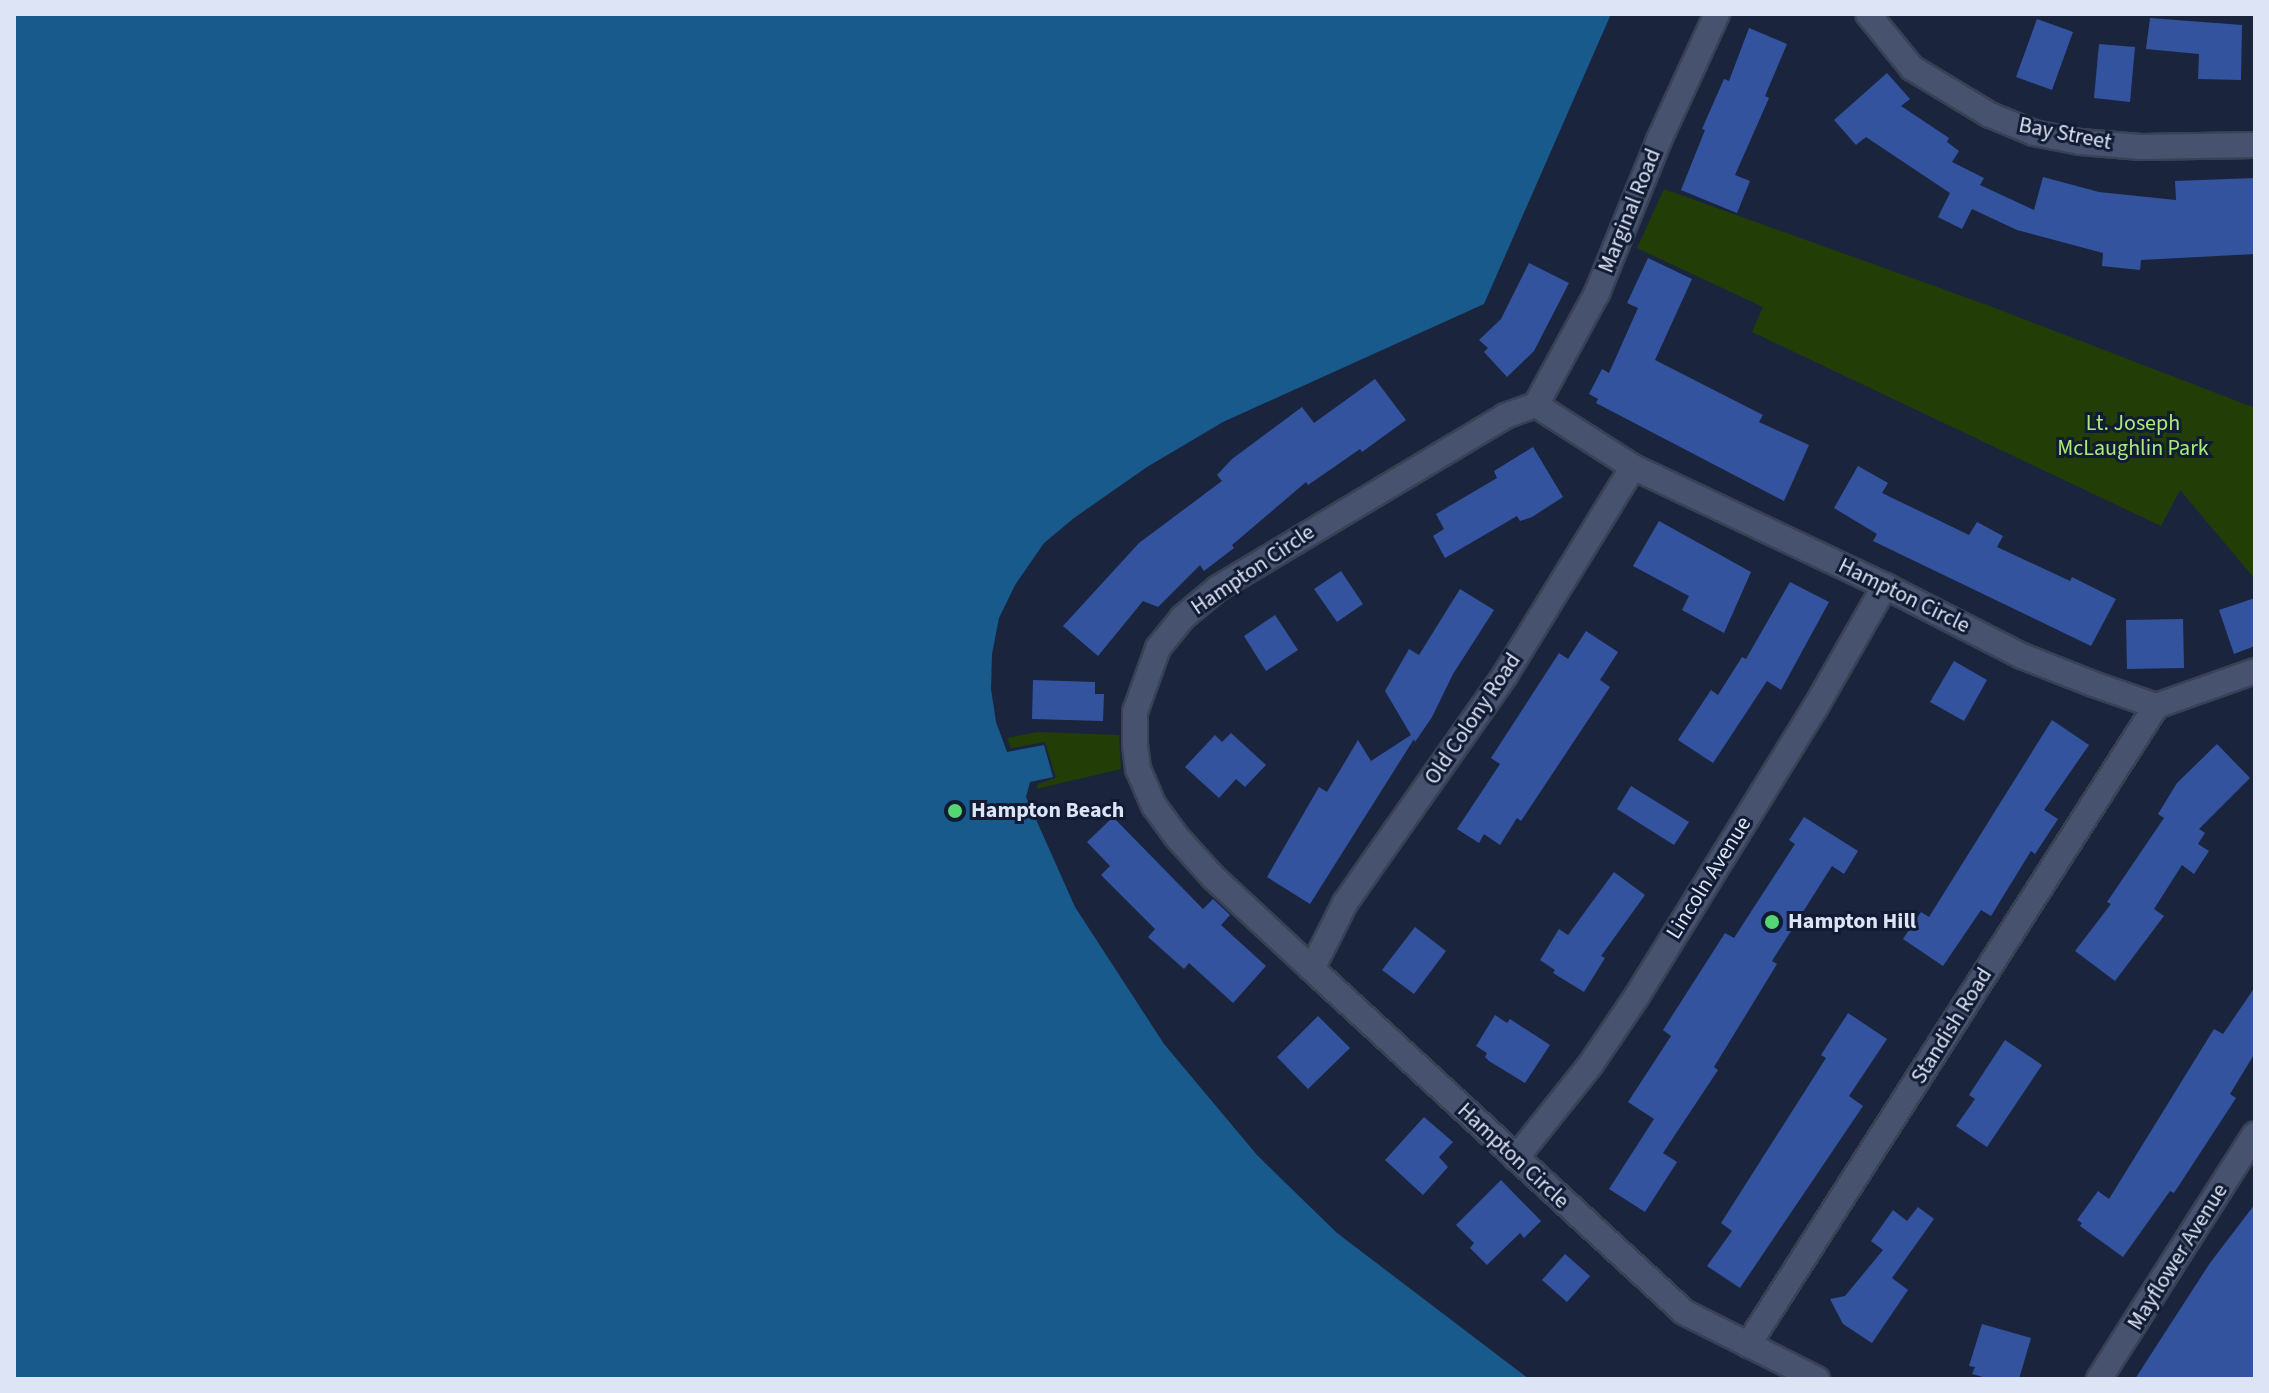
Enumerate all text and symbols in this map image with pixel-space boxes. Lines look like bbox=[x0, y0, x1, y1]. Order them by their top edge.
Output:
street label: Bay Street bbox=[2016, 112, 2114, 156]
street label: Marginal Road bbox=[1593, 145, 1667, 277]
park label: Lt. Joseph McLaughlin Park bbox=[2057, 410, 2209, 462]
street label: Hampton Circle bbox=[1186, 519, 1320, 621]
street label: Hampton Circle bbox=[1834, 553, 1974, 639]
street label: Old Colony Road bbox=[1419, 648, 1527, 790]
place label: Hampton Beach bbox=[971, 798, 1124, 824]
marker: Hampton Beach bbox=[946, 802, 964, 820]
street label: Lincoln Avenue bbox=[1661, 812, 1757, 944]
place label: Hampton Hill bbox=[1788, 909, 1916, 935]
marker: Hampton Hill bbox=[1763, 913, 1781, 931]
street label: Standish Road bbox=[1906, 963, 1998, 1089]
street label: Hampton Circle bbox=[1452, 1098, 1574, 1214]
street label: Mayflower Avenue bbox=[2122, 1179, 2234, 1335]

